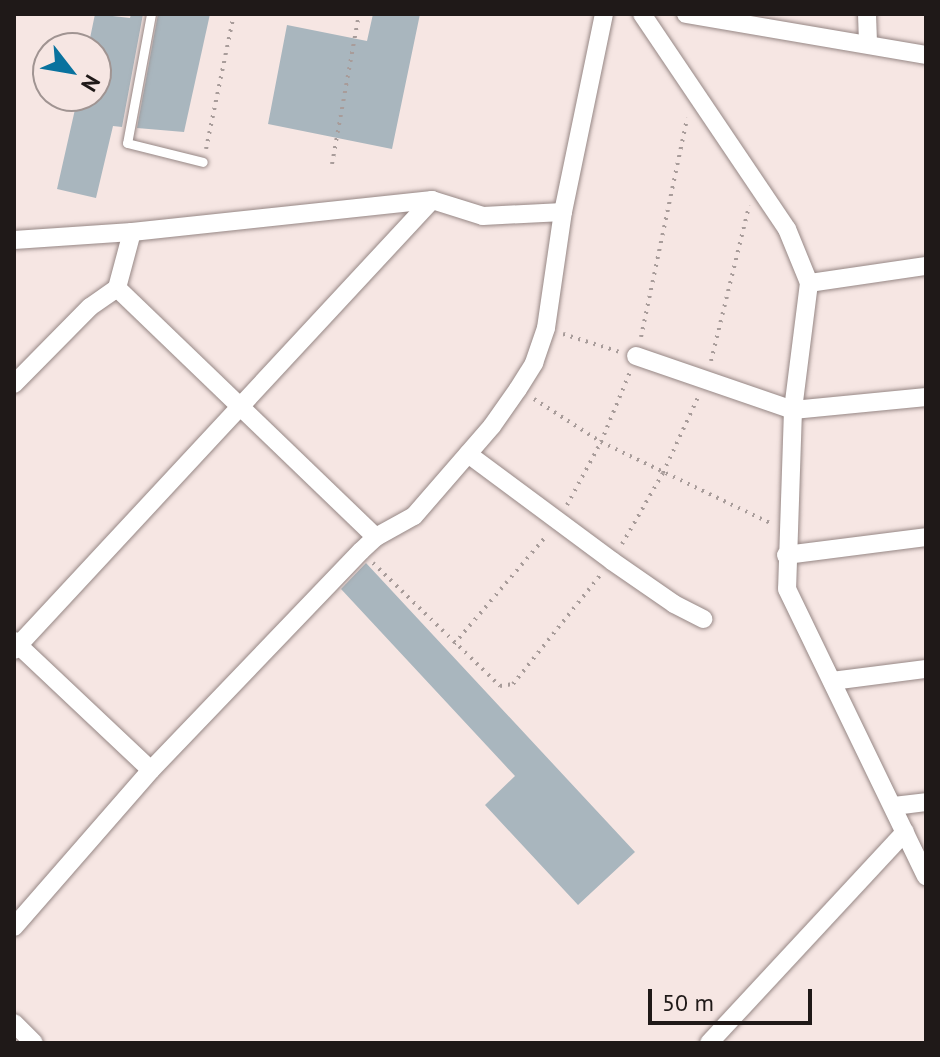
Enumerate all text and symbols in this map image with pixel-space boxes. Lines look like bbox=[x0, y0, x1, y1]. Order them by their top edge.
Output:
north arrow bbox=[32, 32, 112, 112]
text: N bbox=[75, 70, 107, 97]
scale bar bbox=[652, 973, 816, 1023]
text: 50 m bbox=[662, 987, 714, 1018]

